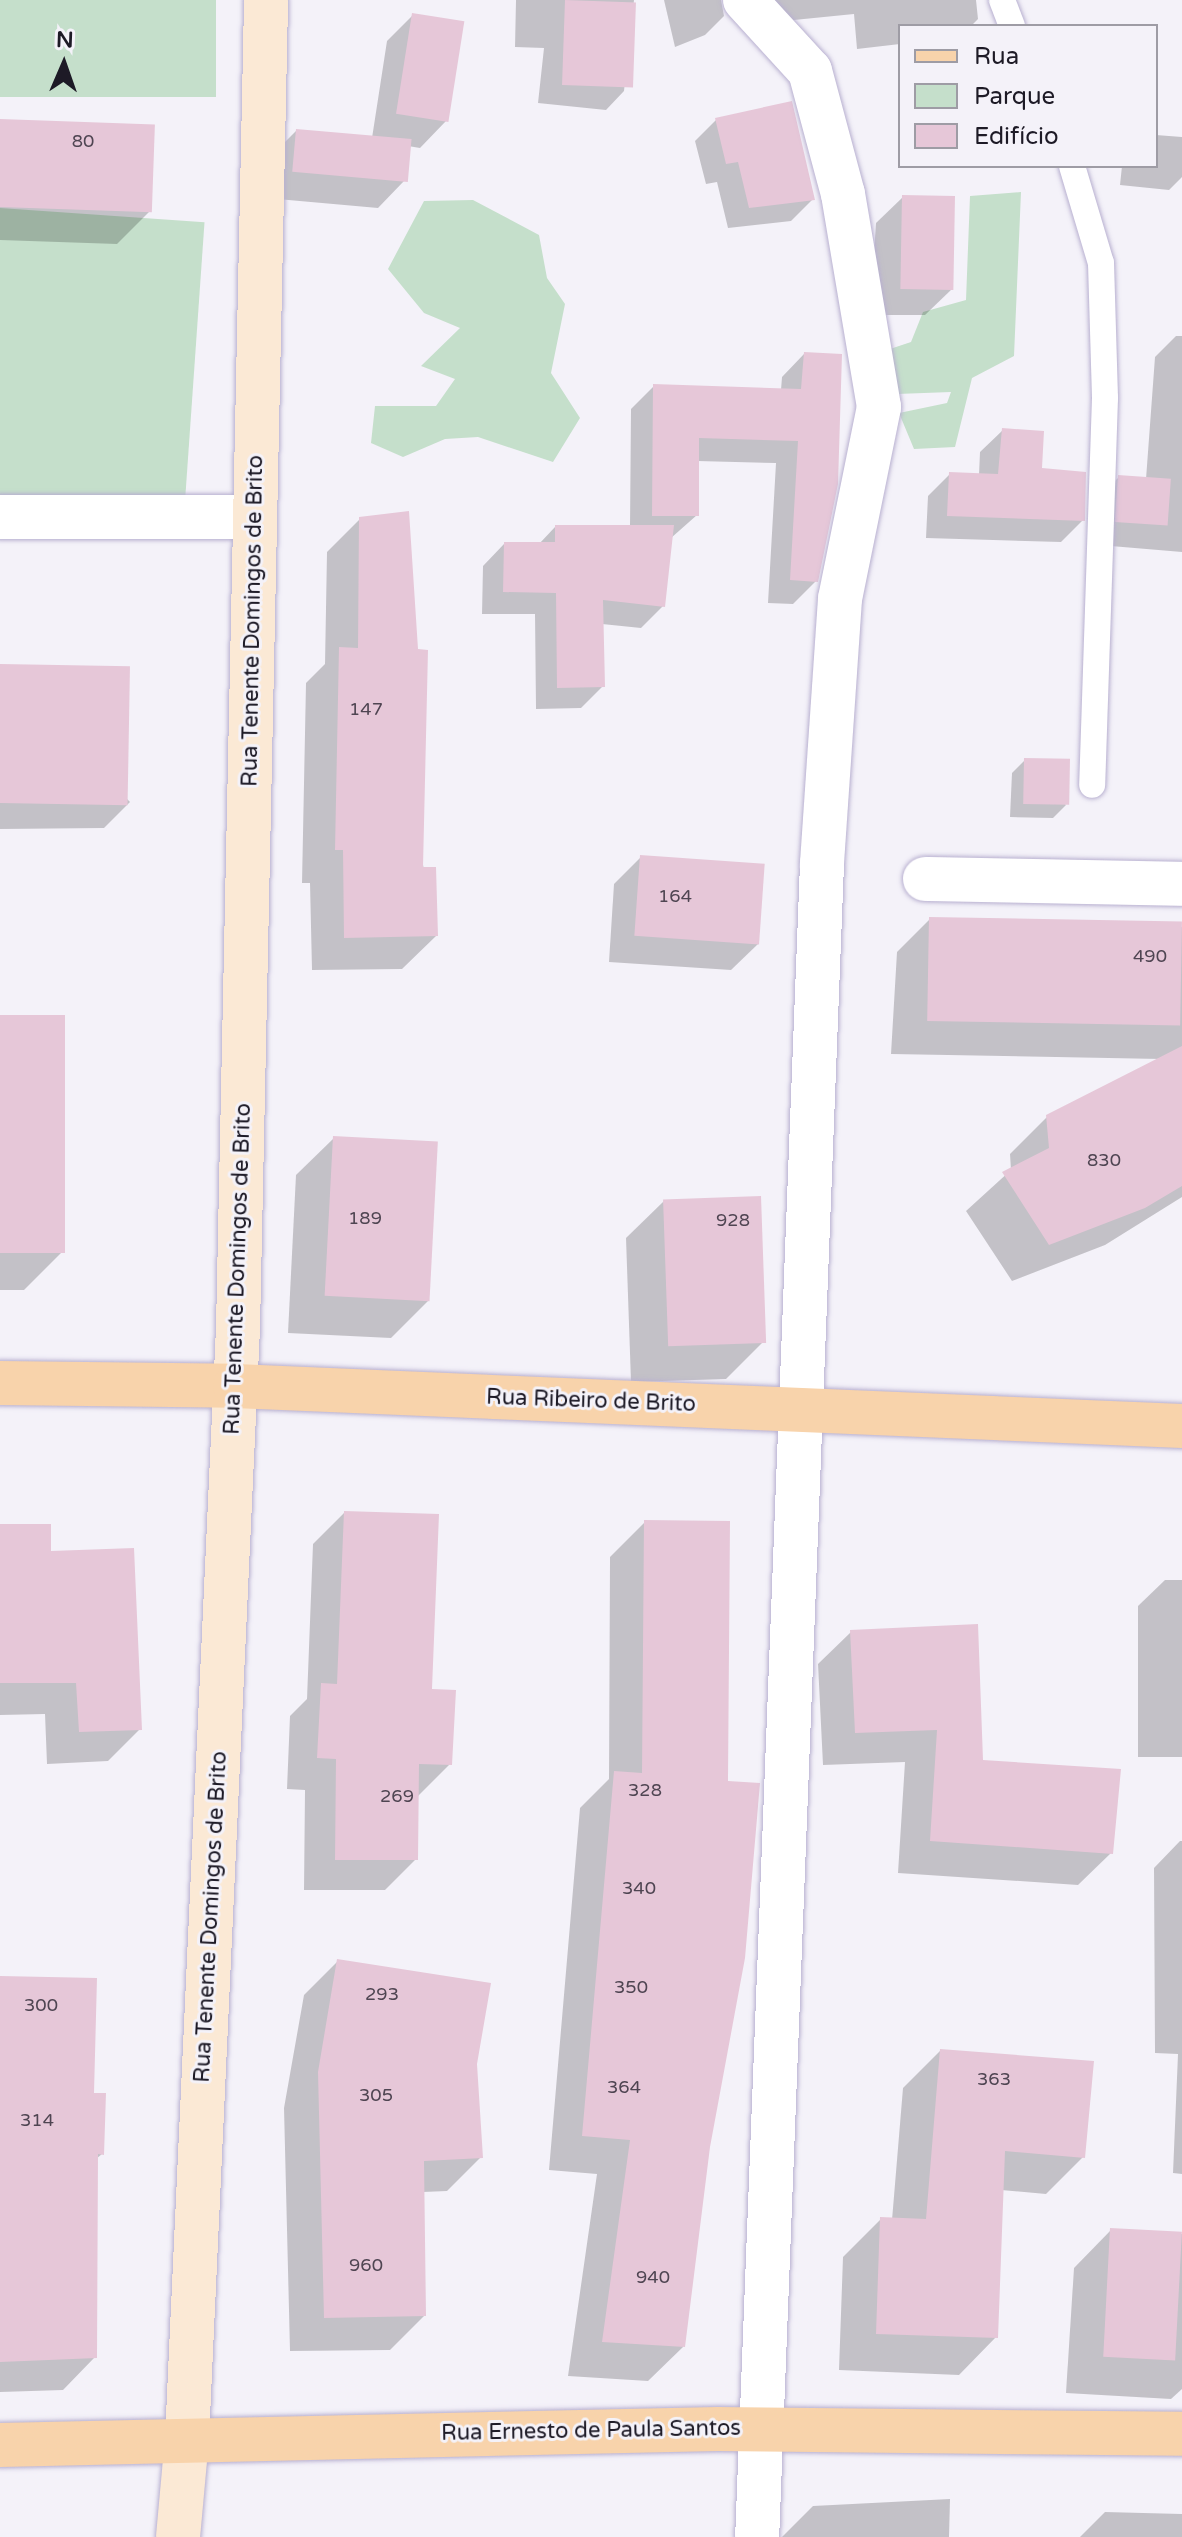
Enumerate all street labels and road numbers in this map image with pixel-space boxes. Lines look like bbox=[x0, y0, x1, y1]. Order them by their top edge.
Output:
street label: Rua Tenente Domingos de Brito bbox=[237, 455, 269, 787]
street label: Rua Tenente Domingos de Brito bbox=[219, 1103, 257, 1435]
street label: Rua Ribeiro de Brito bbox=[486, 1384, 696, 1418]
street label: Rua Tenente Domingos de Brito bbox=[189, 1751, 233, 2083]
street label: Rua Ernesto de Paula Santos bbox=[441, 2415, 741, 2447]

